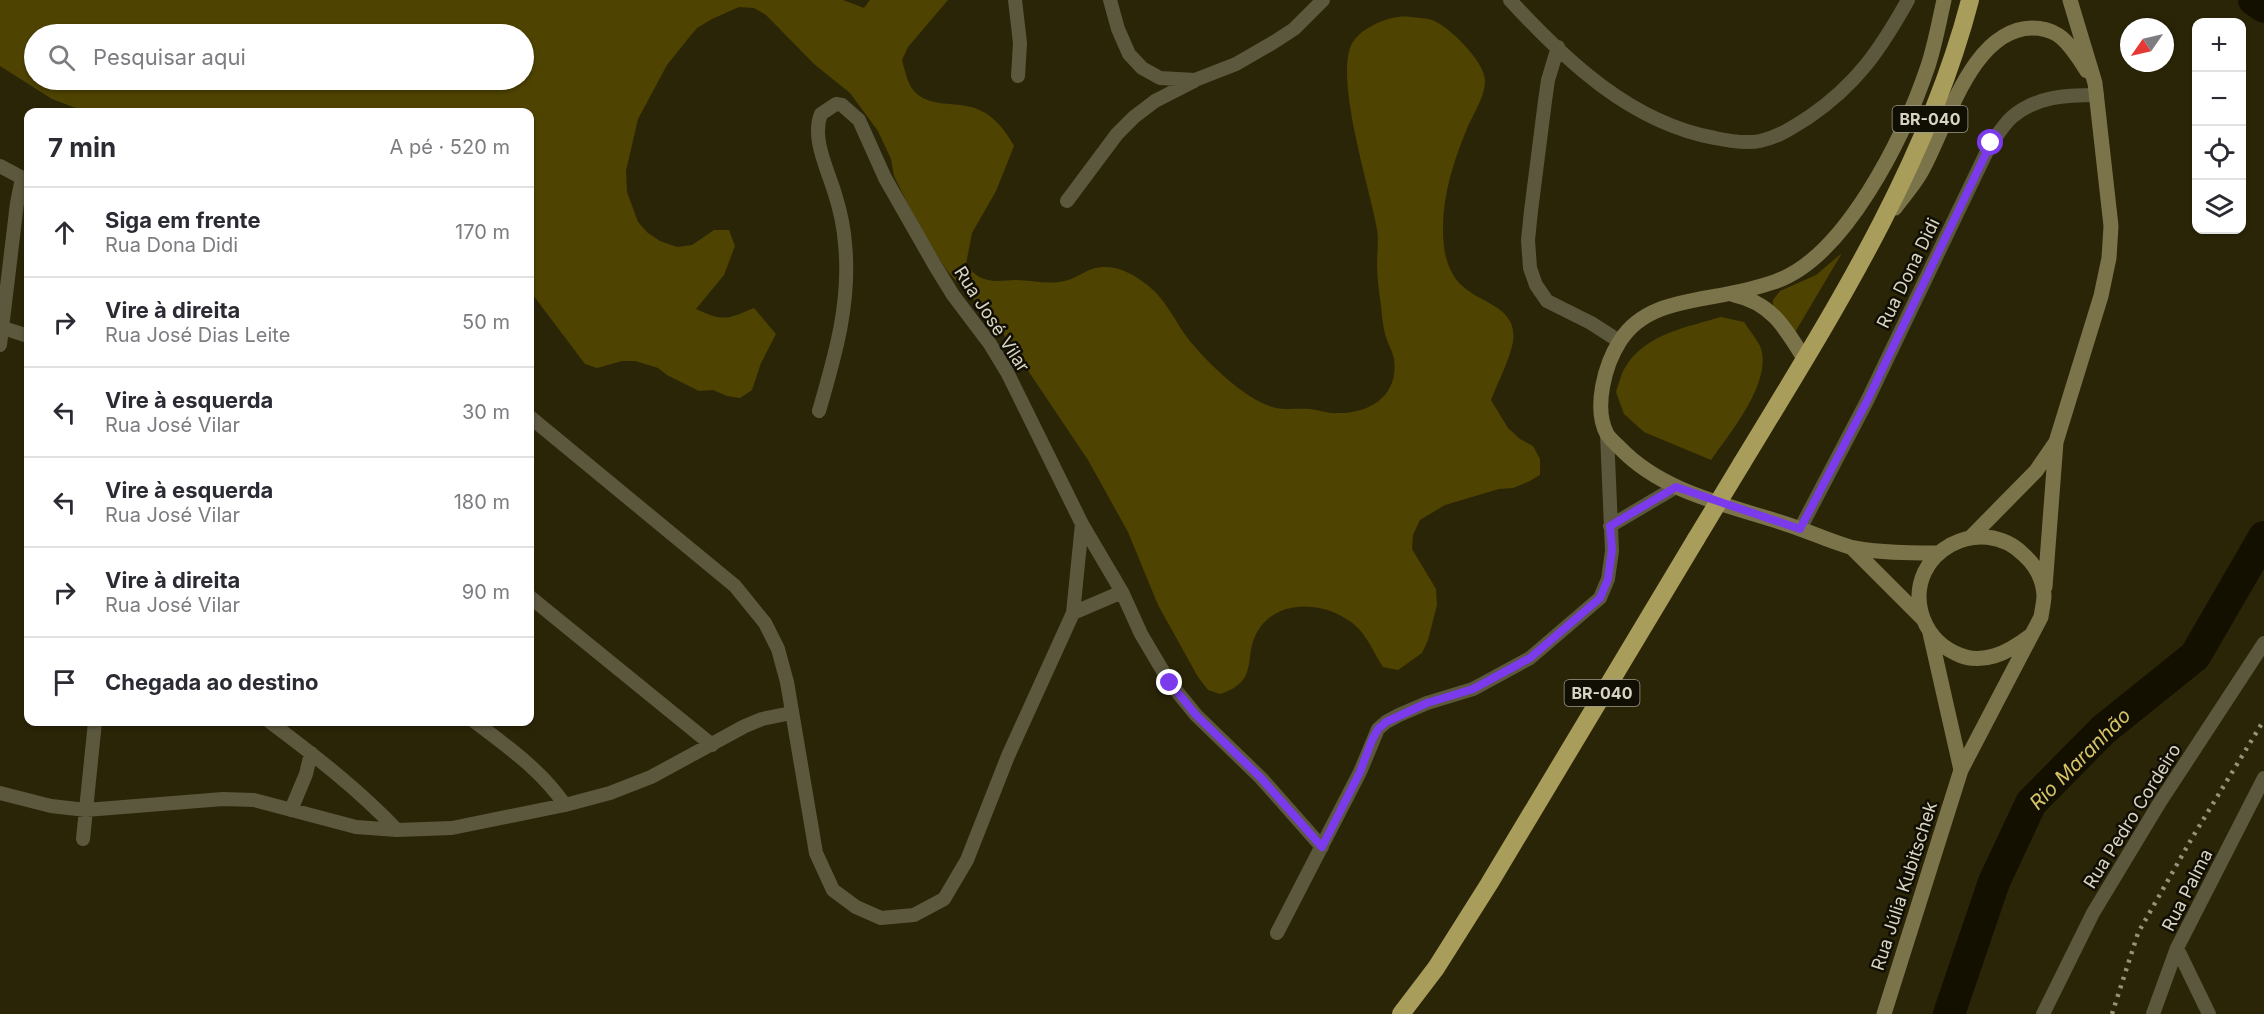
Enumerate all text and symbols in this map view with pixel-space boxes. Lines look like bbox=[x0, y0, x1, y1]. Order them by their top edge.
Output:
north arrow bbox=[2120, 18, 2174, 72]
map controls bbox=[2192, 18, 2246, 234]
button: + bbox=[2192, 18, 2246, 72]
search box bbox=[24, 24, 534, 90]
icon: search bbox=[45, 41, 78, 74]
text: Pesquisar aqui bbox=[93, 44, 246, 70]
button: − bbox=[2192, 72, 2246, 126]
road number: BR-040 bbox=[1892, 106, 1968, 132]
button: locate bbox=[2192, 126, 2246, 180]
route start bbox=[1977, 129, 2003, 155]
text: 7 min bbox=[48, 132, 116, 163]
text: A pé · 520 m bbox=[390, 135, 510, 159]
button: layers bbox=[2192, 180, 2246, 234]
text: Siga em frente bbox=[105, 207, 261, 233]
street label: Rua Dona Didi bbox=[1872, 215, 1944, 331]
icon: ahead bbox=[48, 216, 81, 249]
text: 170 m bbox=[455, 220, 510, 244]
text: Rua Dona Didi bbox=[105, 233, 238, 257]
street label: Rua José Vilar bbox=[950, 262, 1034, 376]
text: Vire à direita bbox=[105, 297, 240, 323]
icon: right bbox=[48, 306, 81, 339]
text: 50 m bbox=[462, 310, 510, 334]
text: Rua José Dias Leite bbox=[105, 323, 290, 347]
text: Vire à esquerda bbox=[105, 387, 273, 413]
icon: left bbox=[48, 396, 81, 429]
text: 30 m bbox=[462, 400, 510, 424]
text: Rua José Vilar bbox=[105, 413, 240, 437]
text: Vire à esquerda bbox=[105, 477, 273, 503]
icon: left bbox=[48, 486, 81, 519]
text: 180 m bbox=[454, 490, 510, 514]
text: Rua José Vilar bbox=[105, 503, 240, 527]
text: Vire à direita bbox=[105, 567, 240, 593]
icon: right bbox=[48, 576, 81, 609]
text: 90 m bbox=[462, 580, 510, 604]
text: Rua José Vilar bbox=[105, 593, 240, 617]
icon: arrive bbox=[48, 666, 81, 699]
text: Chegada ao destino bbox=[105, 669, 319, 695]
route end bbox=[1156, 669, 1182, 695]
road number: BR-040 bbox=[1564, 680, 1640, 706]
water label: Rio Maranhão bbox=[2024, 703, 2136, 815]
street label: Rua Pedro Cordeiro bbox=[2079, 740, 2185, 892]
street label: Rua Júlia Kubitschek bbox=[1867, 799, 1941, 973]
street label: Rua Palma bbox=[2157, 845, 2217, 935]

